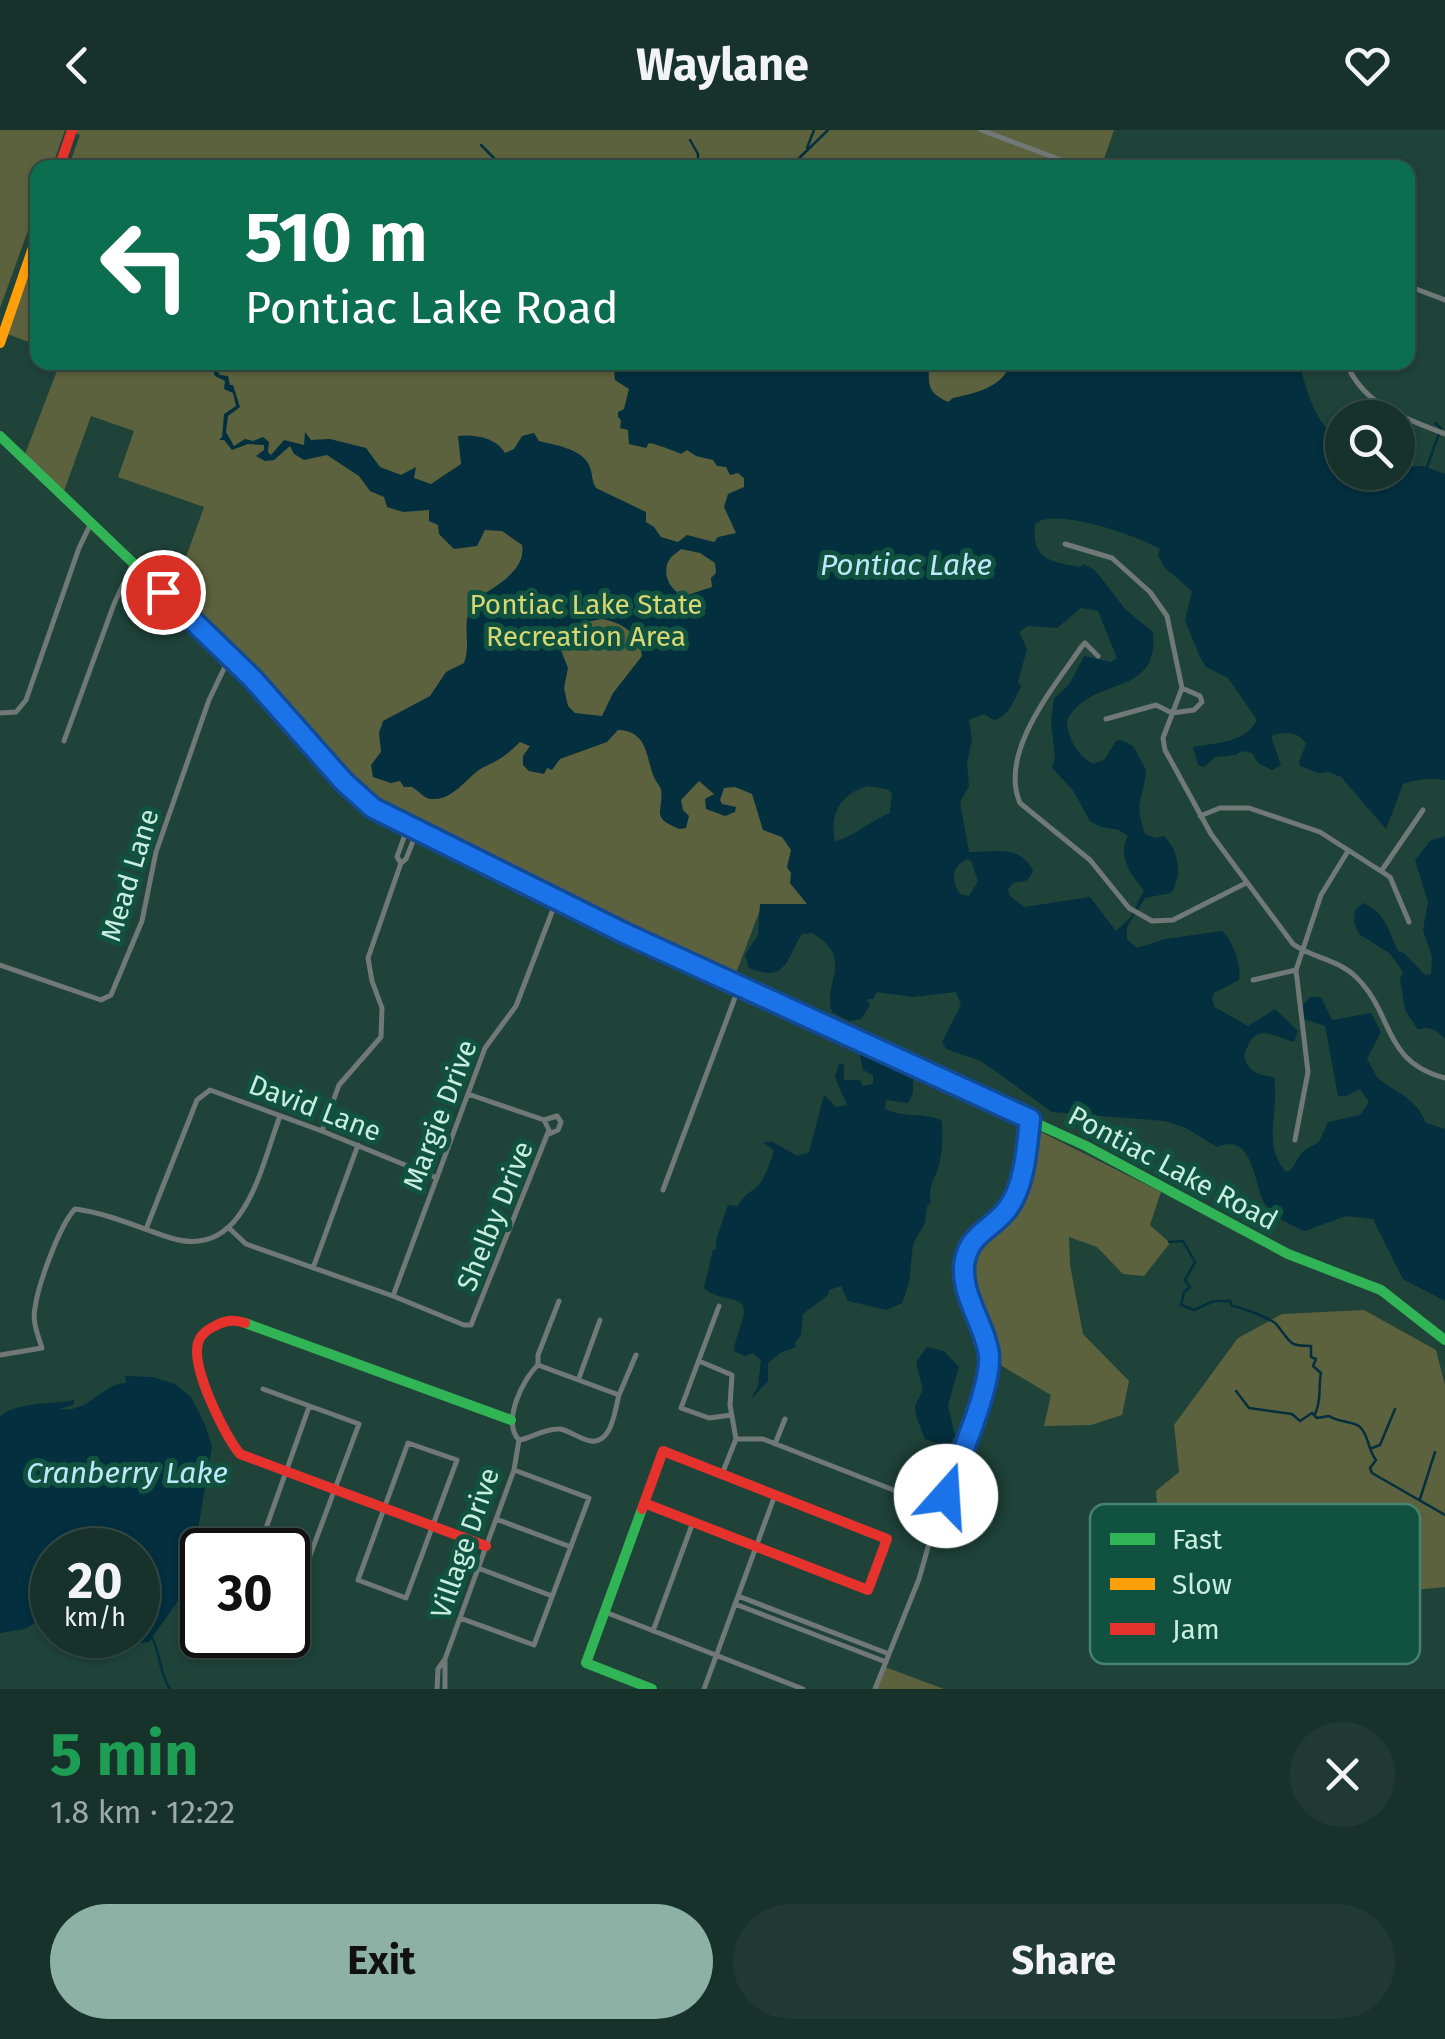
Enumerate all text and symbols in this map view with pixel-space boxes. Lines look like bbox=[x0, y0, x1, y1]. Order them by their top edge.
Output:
icon: back bbox=[50, 38, 105, 93]
text: Waylane bbox=[636, 38, 809, 92]
icon: heart bbox=[1340, 38, 1395, 93]
text: 510 m bbox=[245, 196, 428, 280]
icon: left bbox=[80, 200, 210, 330]
text: Pontiac Lake Road bbox=[245, 281, 619, 335]
map controls bbox=[1325, 400, 1415, 490]
button: search bbox=[1325, 400, 1415, 490]
water label: Pontiac Lake bbox=[820, 547, 992, 583]
pin bbox=[121, 550, 206, 635]
icon: arrive bbox=[136, 565, 191, 620]
park label: Pontiac Lake State Recreation Area bbox=[469, 588, 703, 653]
street label: Mead Lane bbox=[94, 805, 166, 945]
street label: Margie Drive bbox=[396, 1035, 484, 1195]
street label: David Lane bbox=[244, 1068, 386, 1148]
street label: Pontiac Lake Road bbox=[1063, 1099, 1283, 1237]
street label: Shelby Drive bbox=[450, 1136, 540, 1296]
position arrow bbox=[894, 1444, 998, 1548]
water label: Cranberry Lake bbox=[26, 1455, 228, 1491]
street label: Village Drive bbox=[424, 1463, 506, 1623]
legend bbox=[1090, 1504, 1420, 1664]
text: Fast bbox=[1172, 1523, 1223, 1556]
speed limit sign: 30 bbox=[180, 1528, 310, 1658]
text: 20 bbox=[67, 1551, 123, 1611]
text: Slow bbox=[1172, 1568, 1232, 1601]
text: km/h bbox=[64, 1603, 126, 1633]
text: Jam bbox=[1172, 1613, 1220, 1646]
text: 5 min bbox=[50, 1719, 199, 1791]
button: close bbox=[1290, 1722, 1395, 1827]
text: 1.8 km · 12:22 bbox=[50, 1793, 235, 1831]
button: Exit bbox=[50, 1904, 713, 2019]
button: Share bbox=[733, 1904, 1395, 2019]

